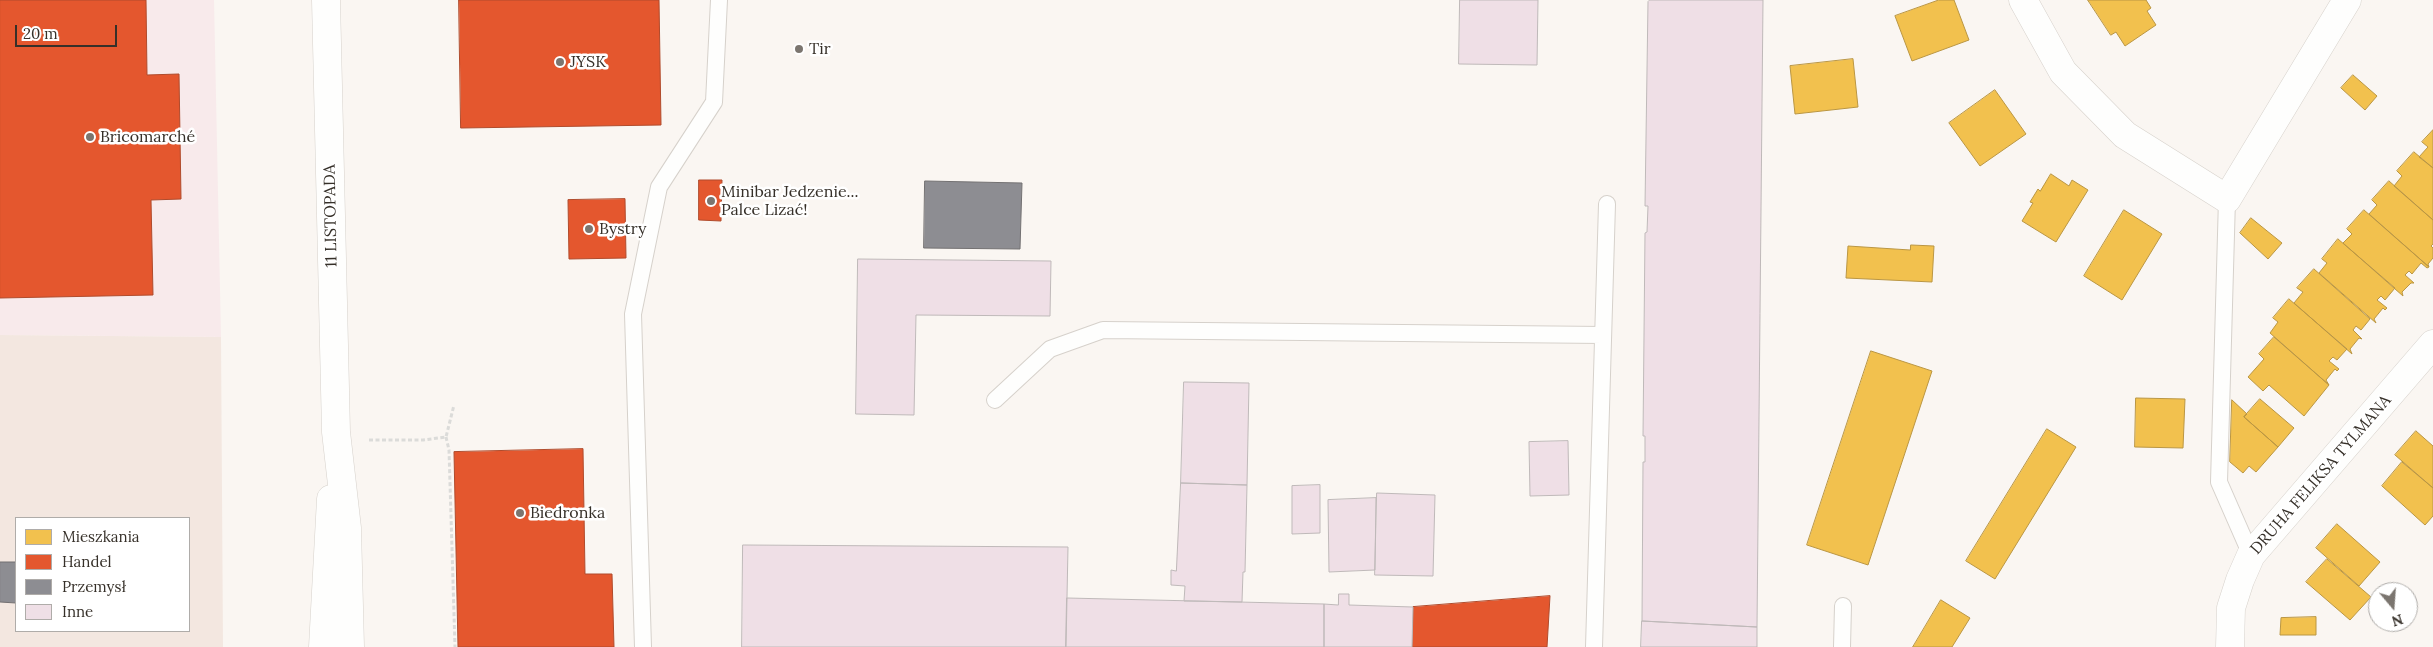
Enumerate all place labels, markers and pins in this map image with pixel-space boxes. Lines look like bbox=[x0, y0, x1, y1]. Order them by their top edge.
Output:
place label: Tir bbox=[809, 39, 831, 59]
marker: Tir bbox=[793, 43, 805, 55]
place label: JYSK bbox=[570, 52, 606, 72]
marker: JYSK bbox=[554, 56, 566, 68]
place label: Bricomarché bbox=[100, 127, 195, 147]
marker: Bricomarché bbox=[84, 131, 96, 143]
place label: Minibar Jedzenie... Palce Lizać! bbox=[721, 182, 858, 220]
marker: Minibar Jedzenie... Palce Lizać! bbox=[705, 195, 717, 207]
place label: Bystry bbox=[599, 219, 646, 239]
marker: Bystry bbox=[583, 223, 595, 235]
place label: Biedronka bbox=[530, 503, 605, 523]
marker: Biedronka bbox=[514, 507, 526, 519]

